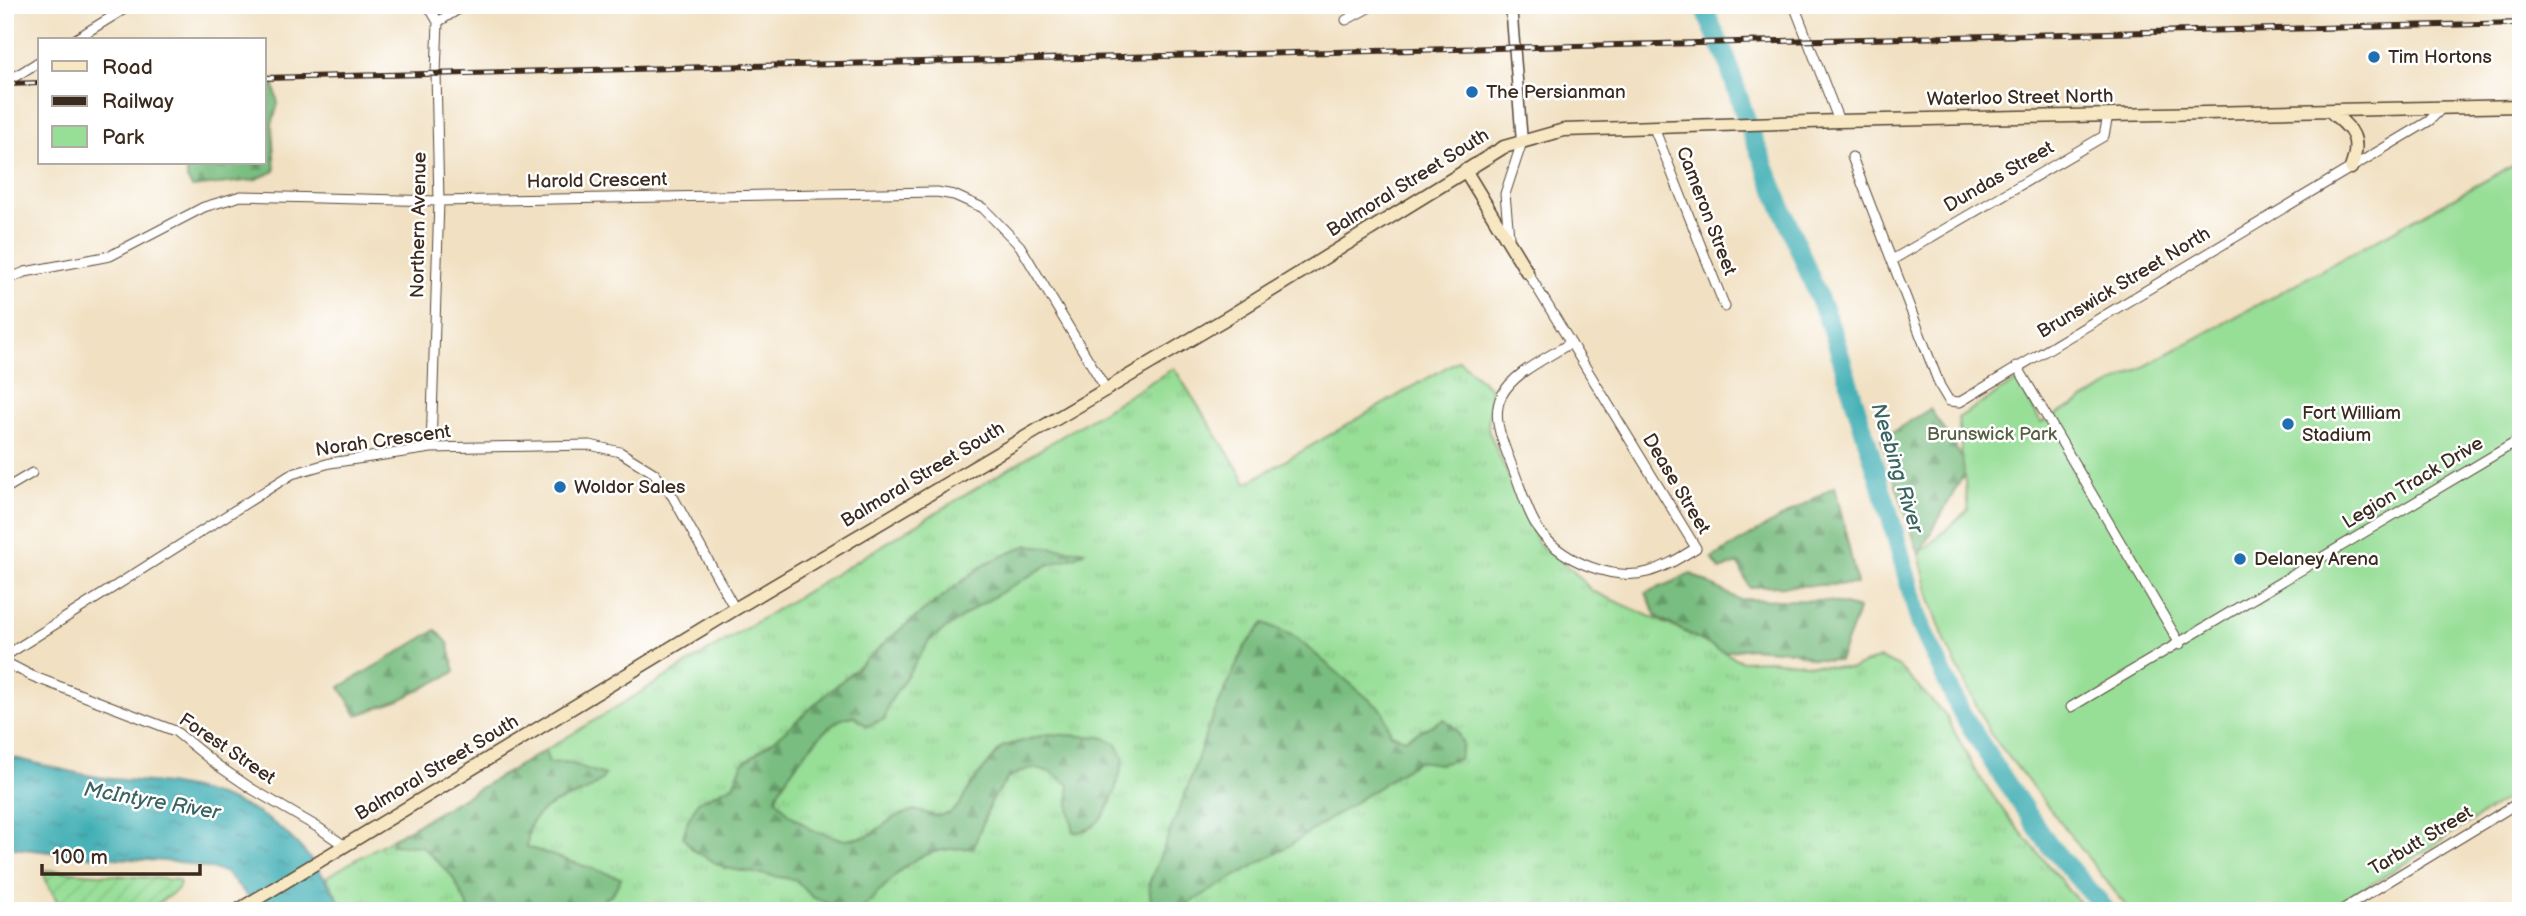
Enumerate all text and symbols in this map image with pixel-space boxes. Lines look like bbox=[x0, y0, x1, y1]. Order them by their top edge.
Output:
legend bbox=[38, 38, 266, 164]
place label: Tim Hortons bbox=[2388, 46, 2492, 69]
marker: Tim Hortons bbox=[2366, 49, 2382, 65]
text: Road bbox=[102, 55, 153, 80]
place label: The Persianman bbox=[1486, 81, 1626, 104]
marker: The Persianman bbox=[1464, 84, 1480, 100]
street label: Waterloo Street North bbox=[1927, 85, 2113, 111]
text: Railway bbox=[102, 89, 174, 114]
street label: Balmoral Street South bbox=[1323, 124, 1493, 242]
text: Park bbox=[102, 125, 145, 150]
street label: Dundas Street bbox=[1940, 136, 2058, 218]
street label: Cameron Street bbox=[1671, 143, 1741, 279]
street label: Northern Avenue bbox=[406, 152, 432, 298]
street label: Harold Crescent bbox=[526, 168, 668, 194]
street label: Brunswick Street North bbox=[2033, 222, 2215, 344]
water label: Neebing River bbox=[1865, 400, 1929, 537]
place label: Fort William Stadium bbox=[2302, 402, 2401, 447]
marker: Fort William Stadium bbox=[2280, 416, 2296, 432]
street label: Balmoral Street South bbox=[837, 417, 1009, 533]
street label: Norah Crescent bbox=[314, 420, 452, 462]
park label: Brunswick Park bbox=[1927, 423, 2058, 446]
street label: Dease Street bbox=[1637, 430, 1715, 539]
street label: Legion Track Drive bbox=[2338, 432, 2488, 534]
place label: Woldor Sales bbox=[574, 476, 685, 499]
marker: Woldor Sales bbox=[552, 479, 568, 495]
place label: Delaney Arena bbox=[2254, 548, 2379, 571]
marker: Delaney Arena bbox=[2232, 551, 2248, 567]
street label: Forest Street bbox=[174, 708, 280, 790]
street label: Balmoral Street South bbox=[351, 710, 523, 826]
water label: McIntyre River bbox=[82, 777, 223, 826]
street label: Tarbutt Street bbox=[2365, 801, 2477, 881]
scale bar bbox=[42, 832, 200, 876]
text: 100 m bbox=[52, 845, 108, 870]

